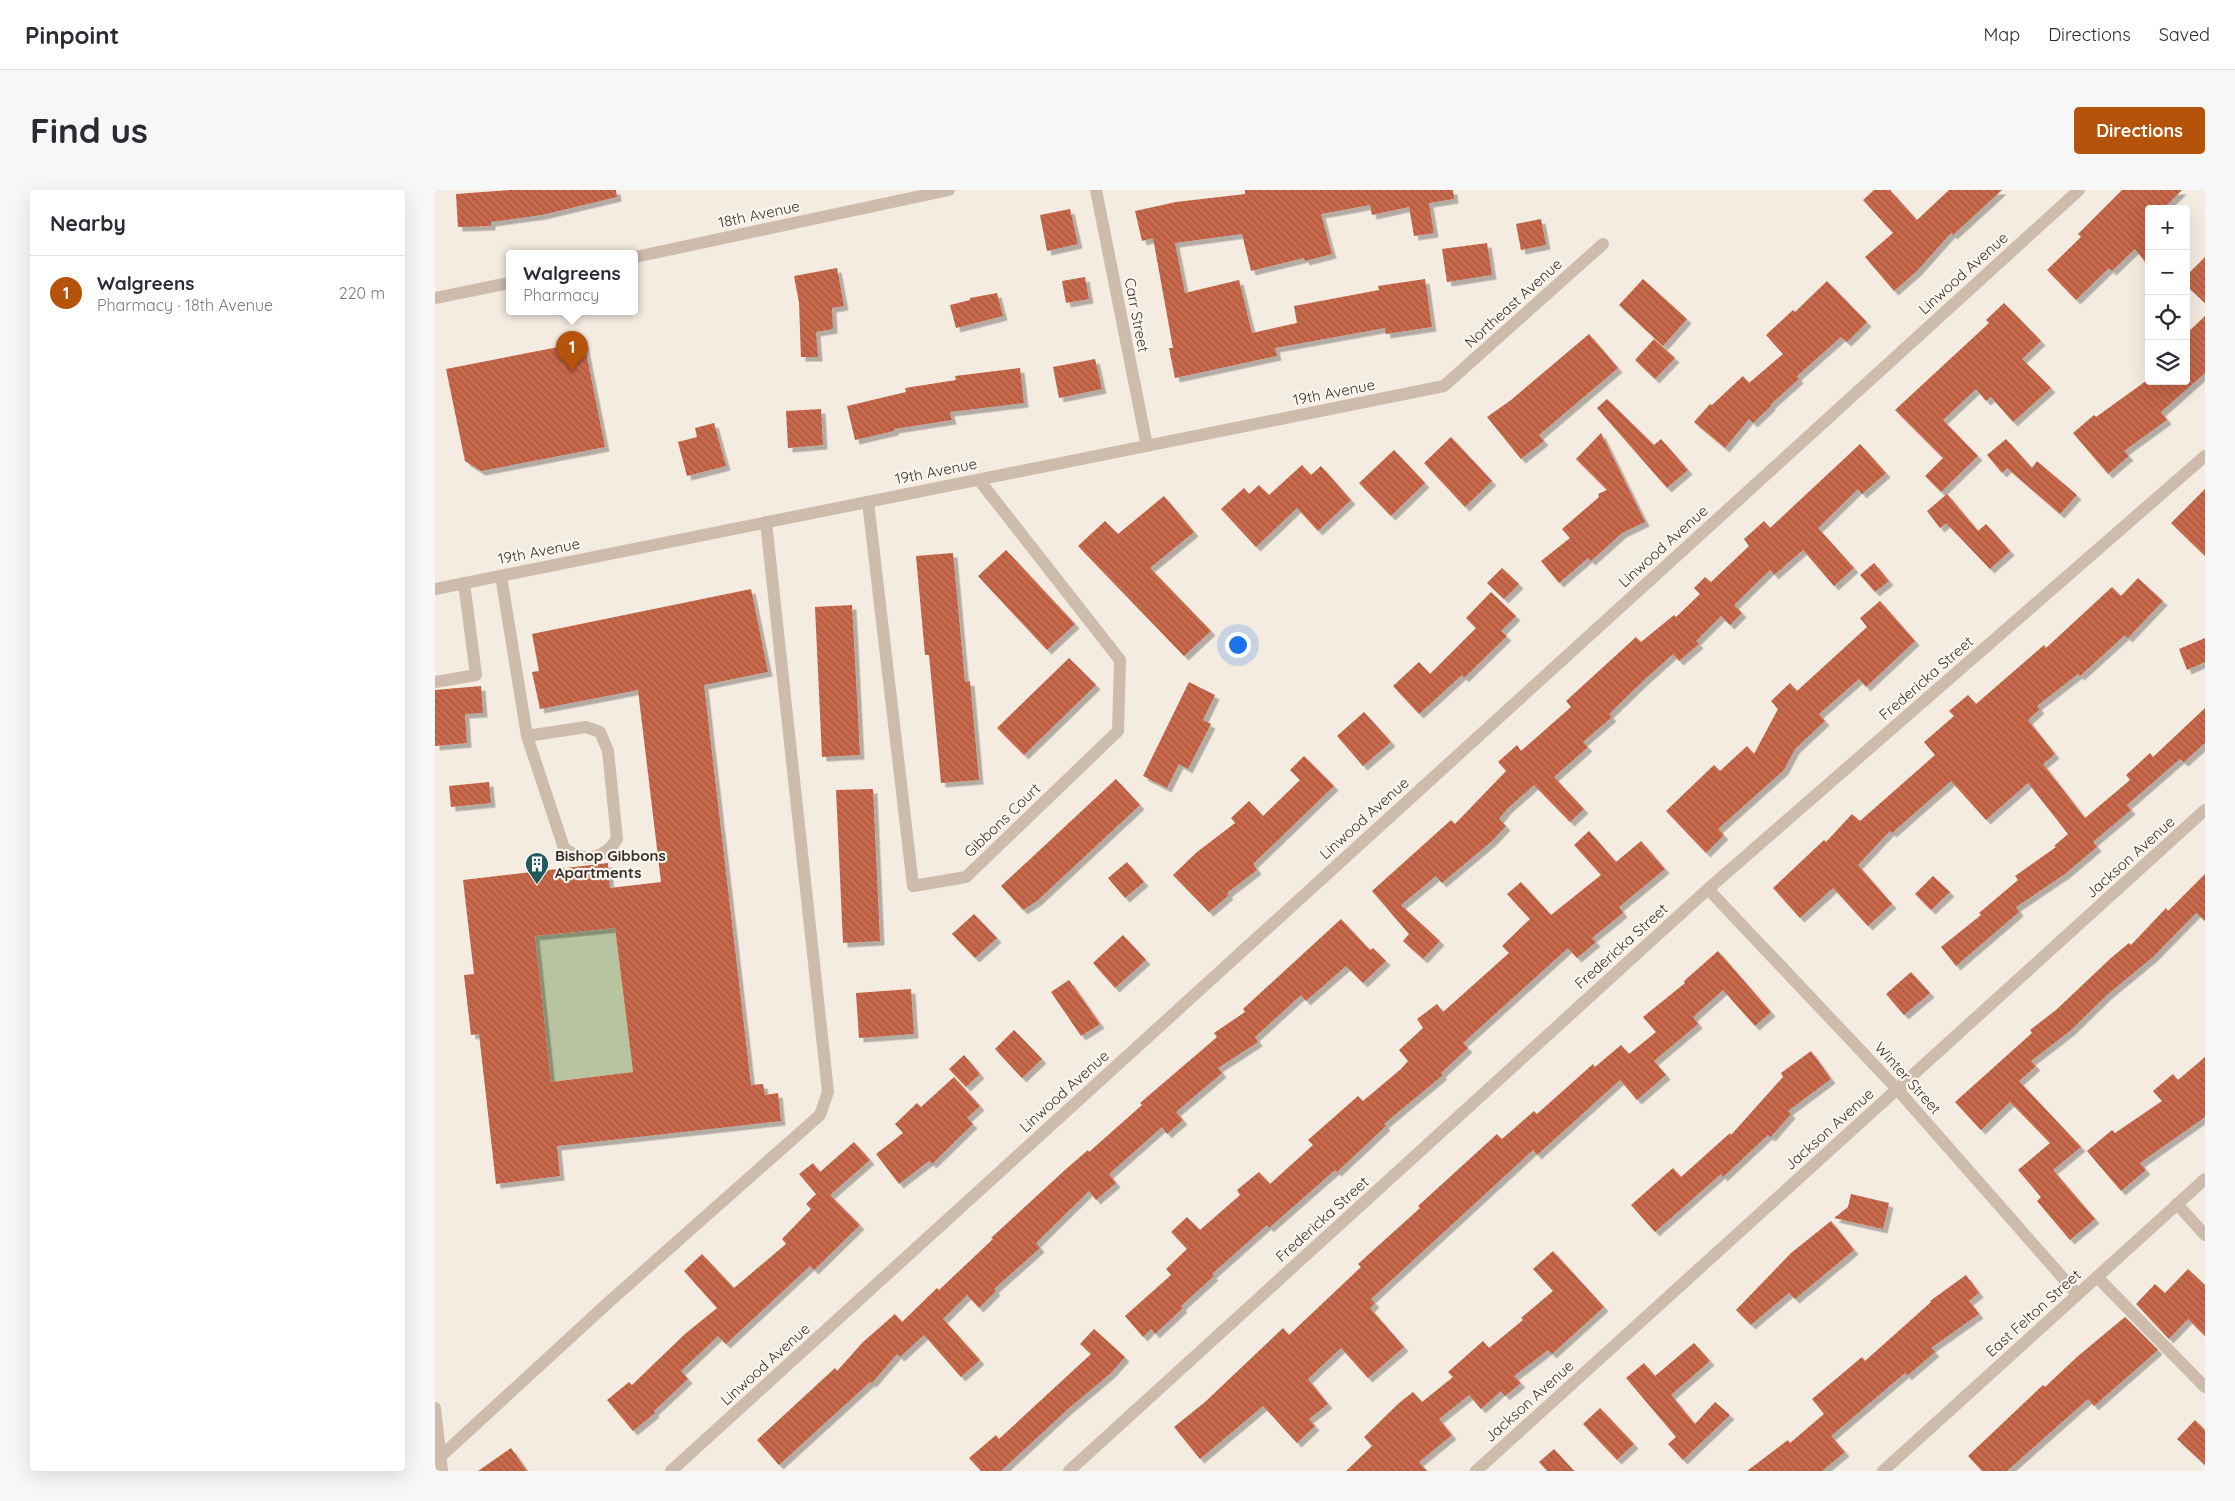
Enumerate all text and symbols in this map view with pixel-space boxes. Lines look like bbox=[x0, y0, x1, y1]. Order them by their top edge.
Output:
text: Pinpoint bbox=[25, 20, 119, 50]
text: Map bbox=[1983, 23, 2020, 46]
text: Directions bbox=[2048, 23, 2131, 46]
text: Saved bbox=[2159, 23, 2210, 46]
button: Directions bbox=[2074, 107, 2205, 154]
text: Find us bbox=[30, 108, 148, 152]
street label: 18th Avenue bbox=[717, 196, 801, 232]
map controls bbox=[2145, 205, 2190, 385]
button: + bbox=[2145, 205, 2190, 250]
text: Nearby bbox=[50, 210, 126, 236]
street label: Linwood Avenue bbox=[1914, 228, 2012, 318]
popup bbox=[506, 250, 638, 315]
button: − bbox=[2145, 250, 2190, 295]
street label: Northeast Avenue bbox=[1460, 254, 1566, 352]
text: Walgreens bbox=[523, 261, 621, 285]
text: Walgreens bbox=[97, 271, 194, 295]
street label: Carr Street bbox=[1120, 276, 1154, 354]
text: 1 bbox=[63, 283, 69, 303]
text: 220 m bbox=[339, 283, 385, 303]
text: Pharmacy bbox=[523, 285, 599, 305]
text: Pharmacy · 18th Avenue bbox=[97, 295, 273, 315]
button: locate bbox=[2145, 295, 2190, 340]
pin: 1 bbox=[556, 331, 588, 372]
button: layers bbox=[2145, 340, 2190, 385]
street label: 19th Avenue bbox=[1291, 375, 1377, 409]
street label: 19th Avenue bbox=[893, 454, 979, 488]
street label: Linwood Avenue bbox=[1614, 501, 1712, 591]
street label: 19th Avenue bbox=[496, 534, 582, 568]
your location bbox=[1225, 632, 1251, 658]
street label: Fredericka Street bbox=[1875, 632, 1977, 724]
street label: Linwood Avenue bbox=[1315, 773, 1413, 863]
street label: Gibbons Court bbox=[960, 779, 1044, 861]
street label: Jackson Avenue bbox=[2081, 812, 2179, 902]
place label: Bishop Gibbons Apartments bbox=[555, 846, 666, 882]
building icon: Bishop Gibbons Apartments bbox=[524, 851, 550, 885]
street label: Fredericka Street bbox=[1571, 899, 1671, 993]
street label: Winter Street bbox=[1871, 1038, 1945, 1118]
street label: Linwood Avenue bbox=[1015, 1046, 1113, 1136]
street label: Jackson Avenue bbox=[1780, 1084, 1878, 1174]
street label: Fredericka Street bbox=[1272, 1172, 1372, 1266]
street label: East Felton Street bbox=[1981, 1265, 2085, 1361]
street label: Linwood Avenue bbox=[716, 1319, 814, 1409]
street label: Jackson Avenue bbox=[1480, 1356, 1578, 1446]

